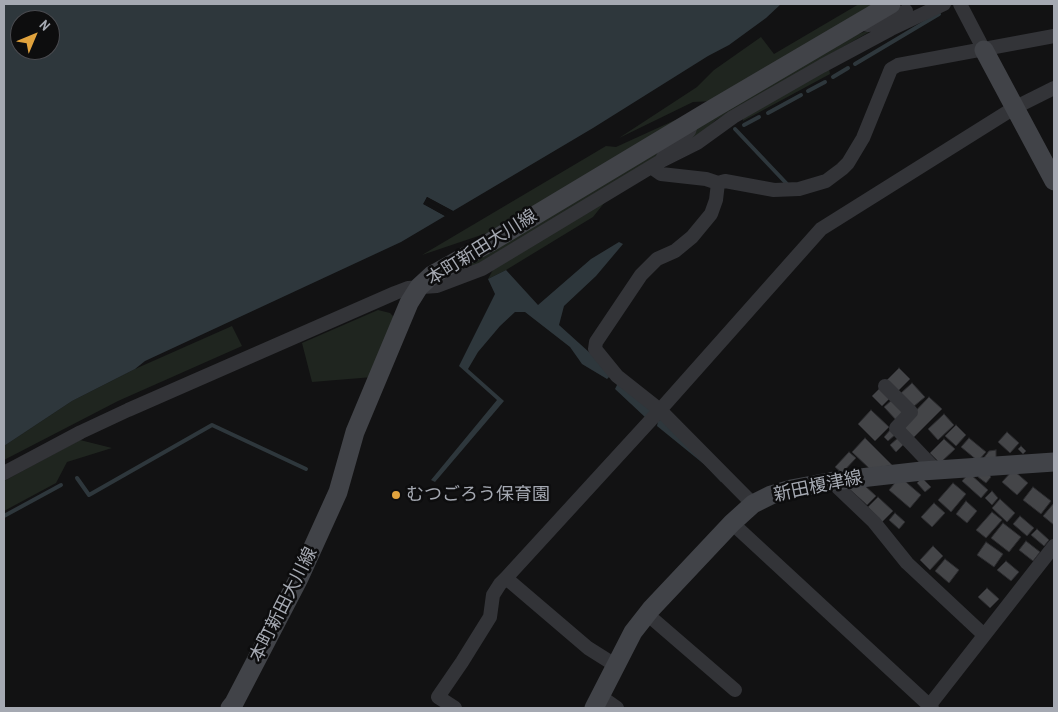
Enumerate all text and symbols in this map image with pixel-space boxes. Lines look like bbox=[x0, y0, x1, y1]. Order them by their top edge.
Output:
north arrow bbox=[10, 10, 60, 60]
text: N bbox=[36, 16, 54, 34]
street label: 本町新田大川線 bbox=[423, 205, 541, 291]
street label: 新田榎津線 bbox=[772, 467, 864, 507]
place label: むつごろう保育園 bbox=[406, 484, 550, 506]
marker: むつごろう保育園 bbox=[390, 489, 402, 501]
street label: 本町新田大川線 bbox=[246, 544, 322, 666]

